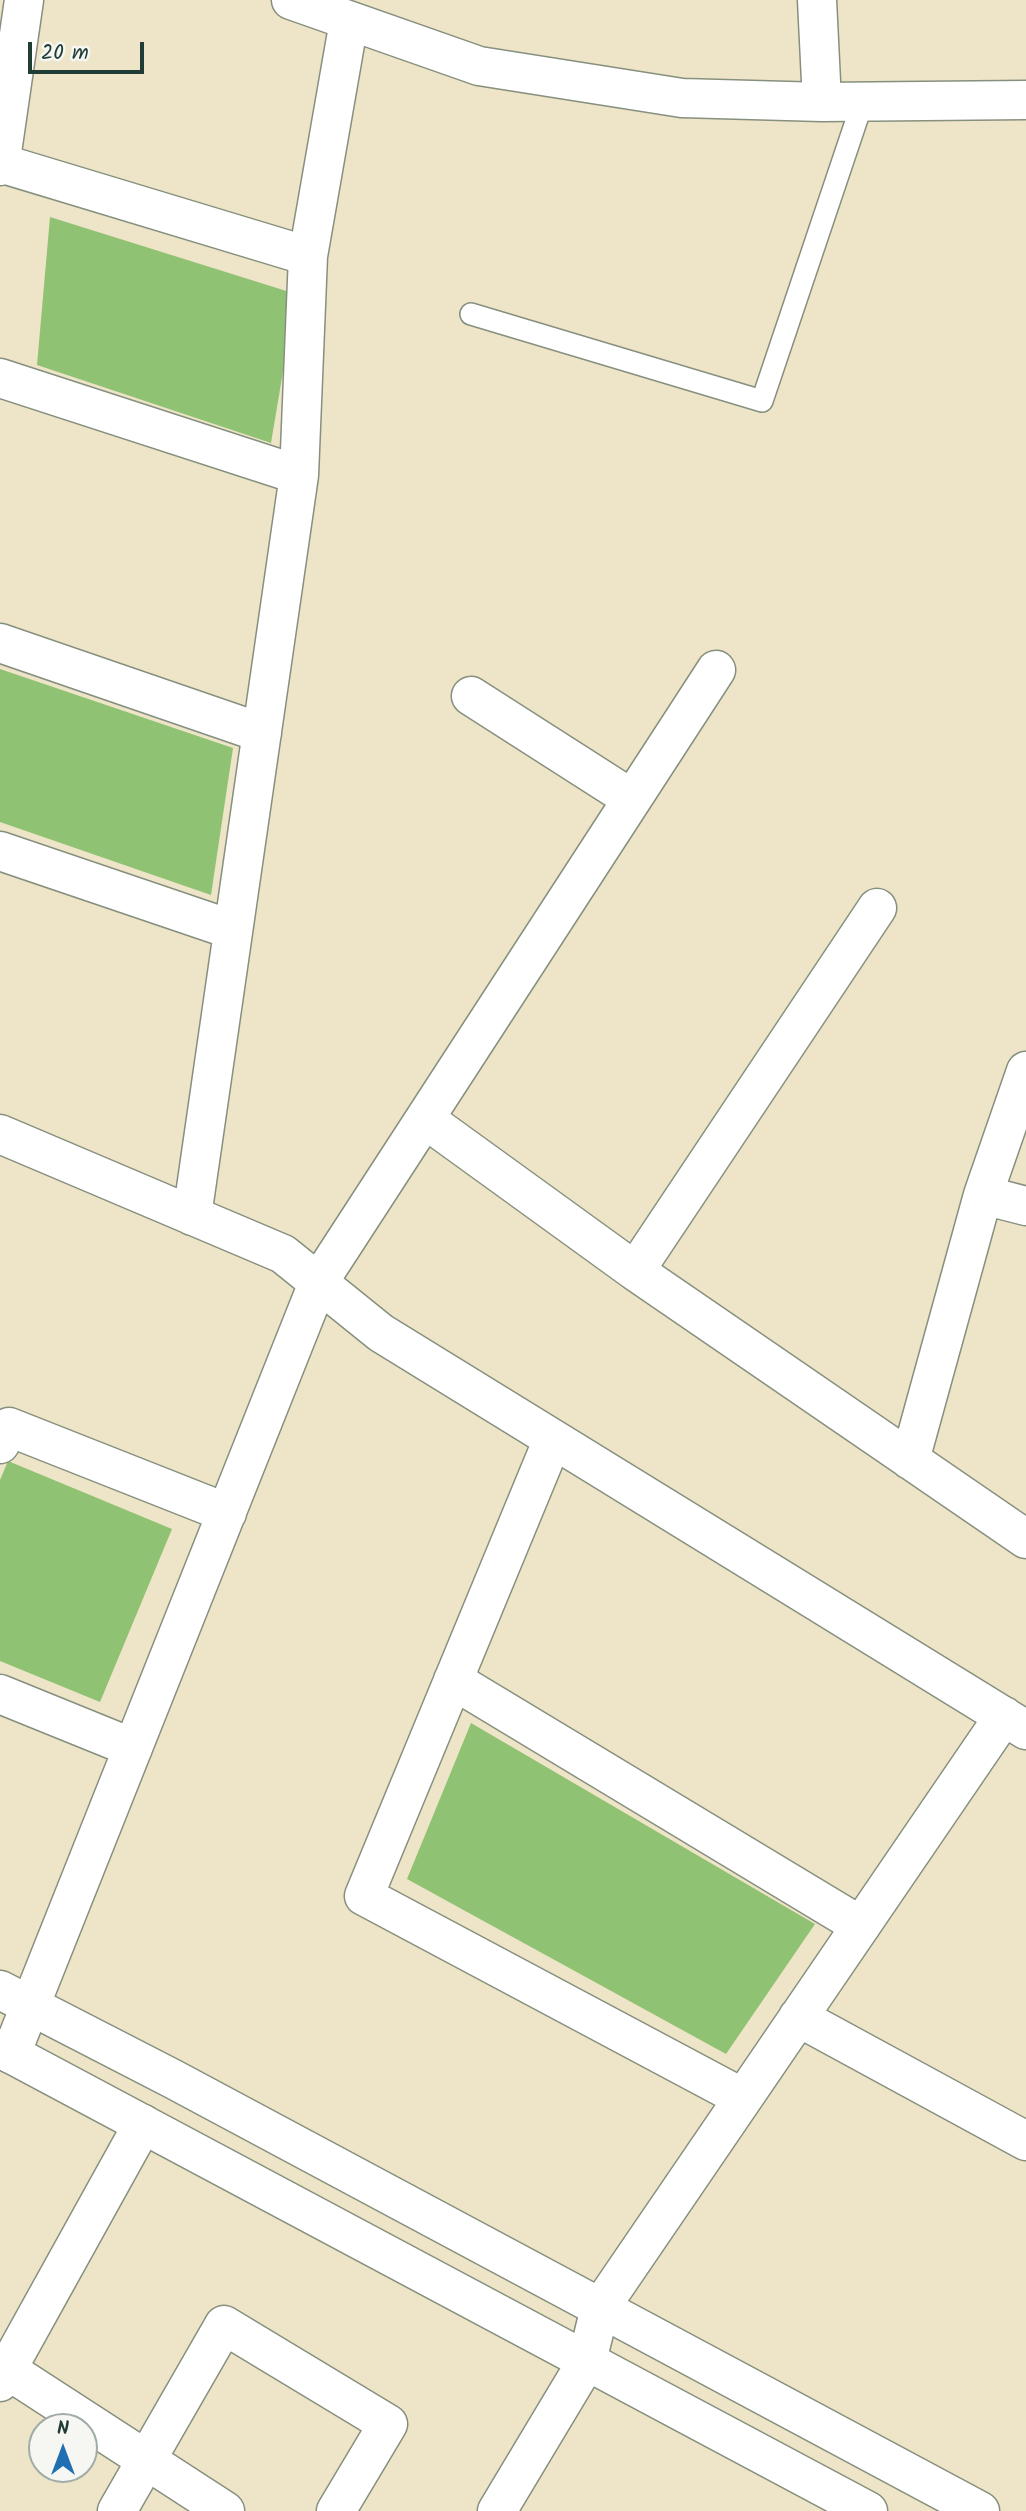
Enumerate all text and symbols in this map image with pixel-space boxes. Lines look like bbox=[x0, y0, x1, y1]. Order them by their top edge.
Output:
scale bar bbox=[32, 28, 147, 72]
text: 20 m bbox=[41, 37, 89, 70]
north arrow bbox=[28, 2413, 98, 2483]
text: N bbox=[57, 2414, 69, 2444]

